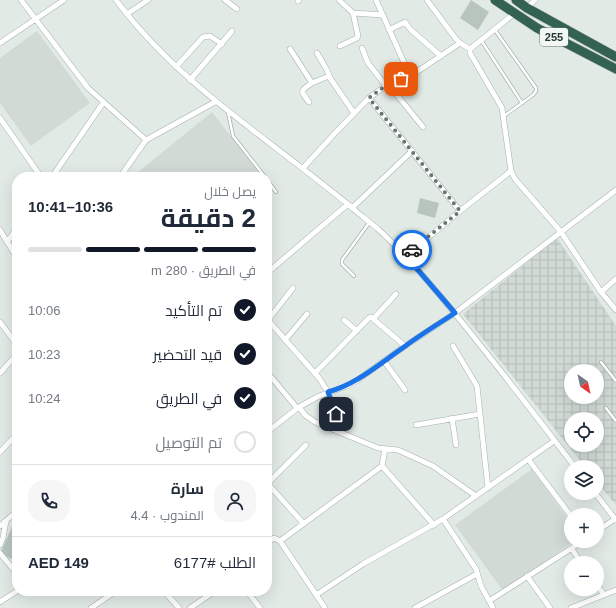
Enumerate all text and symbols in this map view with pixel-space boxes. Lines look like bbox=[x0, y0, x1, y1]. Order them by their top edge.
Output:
road number: 255 bbox=[540, 28, 568, 46]
pin bbox=[384, 62, 418, 96]
icon: bag bbox=[390, 68, 412, 90]
text: يصل خلال bbox=[204, 184, 256, 199]
text: 10:36–10:41 bbox=[28, 198, 113, 215]
text: 2 دقيقة bbox=[161, 203, 256, 233]
courier bbox=[392, 230, 432, 270]
icon: car bbox=[401, 239, 423, 261]
text: في الطريق · 280 m bbox=[151, 263, 256, 278]
icon: check bbox=[234, 299, 256, 321]
text: تم التأكيد bbox=[165, 302, 222, 319]
text: 10:06 bbox=[28, 303, 61, 318]
icon: check bbox=[234, 343, 256, 365]
text: قيد التحضير bbox=[153, 346, 222, 363]
text: 10:23 bbox=[28, 347, 61, 362]
north arrow bbox=[564, 364, 604, 404]
map controls bbox=[564, 364, 604, 596]
icon: check bbox=[234, 387, 256, 409]
text: في الطريق bbox=[156, 390, 222, 407]
text: 10:24 bbox=[28, 391, 61, 406]
pin bbox=[319, 397, 353, 431]
icon: home bbox=[325, 403, 347, 425]
button: locate bbox=[564, 412, 604, 452]
text: تم التوصيل bbox=[156, 434, 222, 451]
button: layers bbox=[564, 460, 604, 500]
button: phone bbox=[28, 480, 70, 522]
text: سارة bbox=[171, 480, 204, 497]
button: person bbox=[214, 480, 256, 522]
text: المندوب · 4.4 bbox=[130, 508, 204, 523]
button: + bbox=[564, 508, 604, 548]
text: AED 149 bbox=[28, 554, 89, 571]
text: الطلب #6177 bbox=[174, 554, 256, 571]
button: − bbox=[564, 556, 604, 596]

